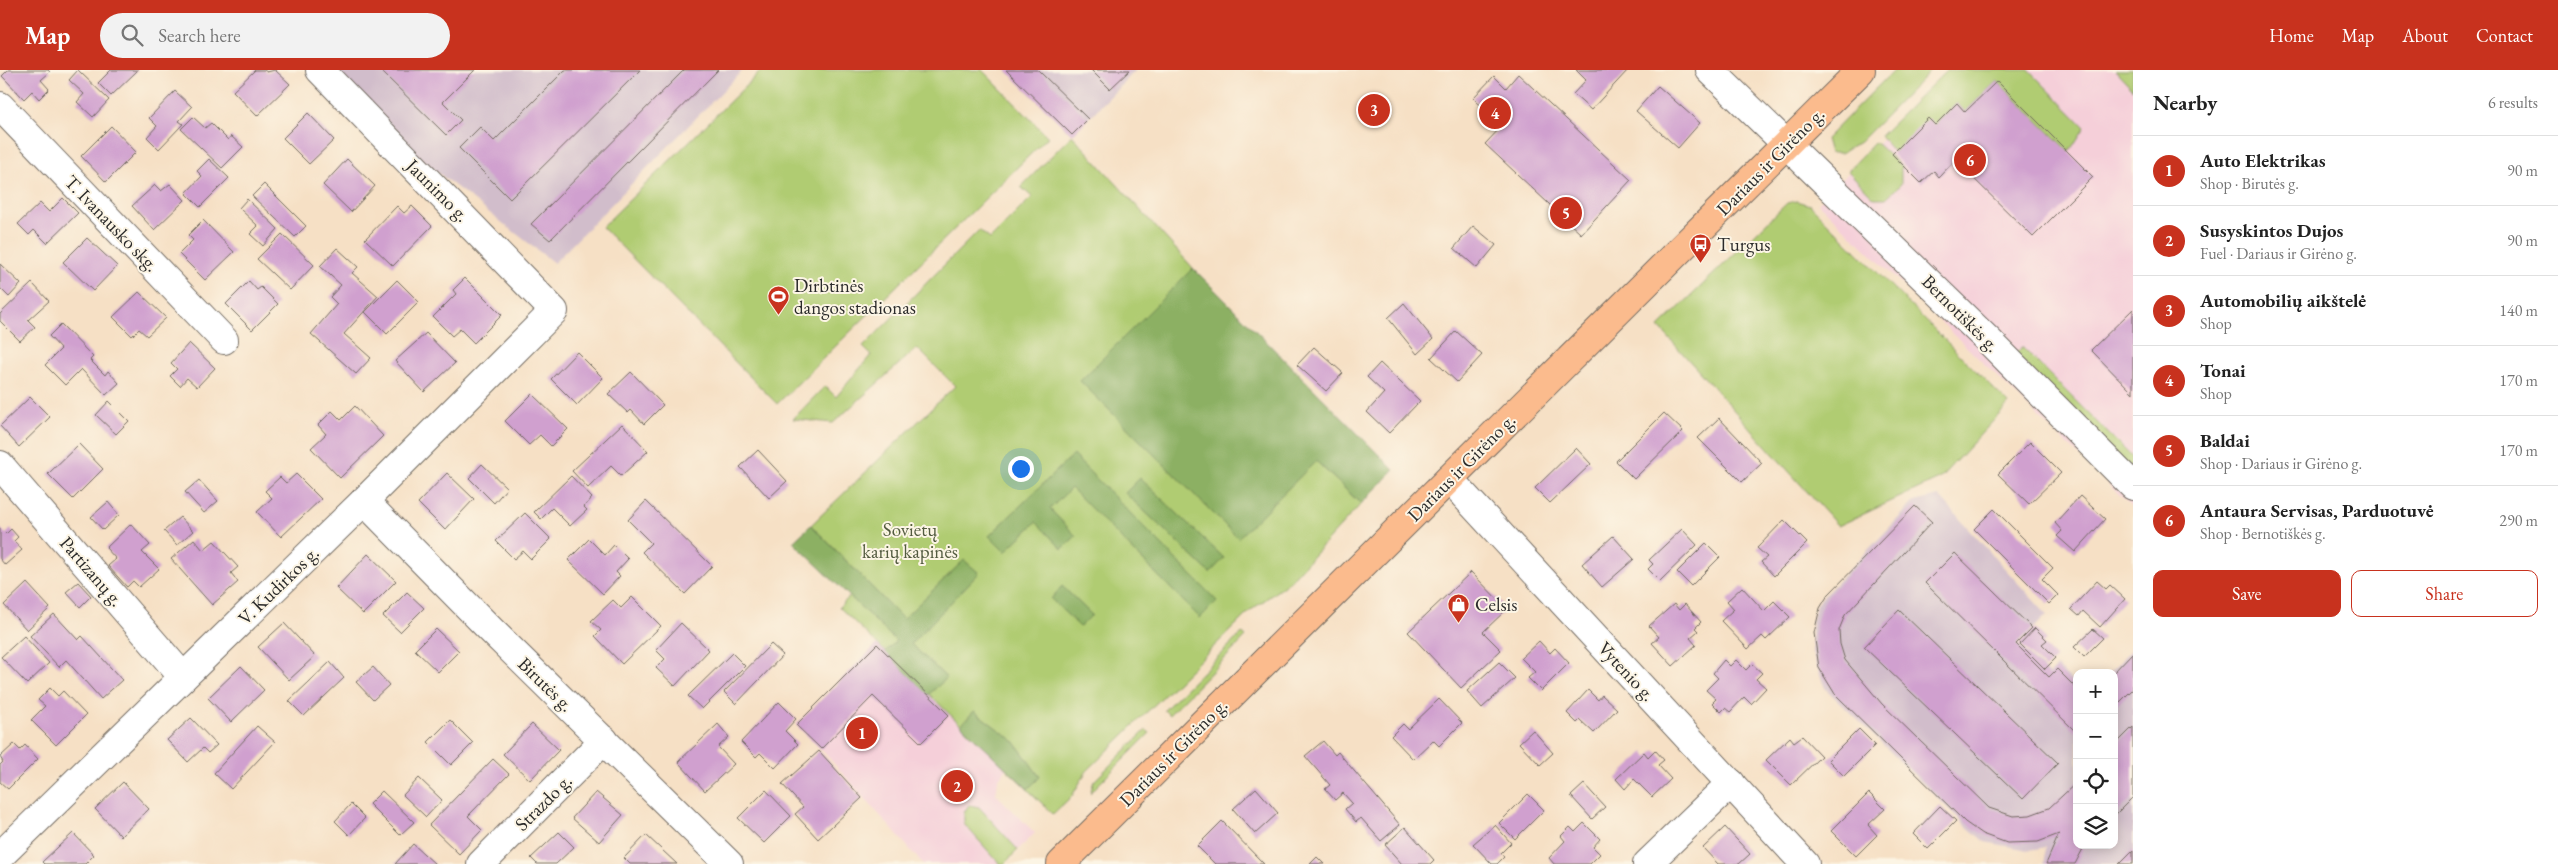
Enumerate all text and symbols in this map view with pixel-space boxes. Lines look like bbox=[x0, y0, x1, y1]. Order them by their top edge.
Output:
search box bbox=[100, 13, 450, 58]
text: Map bbox=[25, 20, 70, 51]
icon: search bbox=[118, 21, 146, 49]
text: Search here bbox=[158, 23, 241, 48]
text: Home bbox=[2269, 24, 2314, 47]
text: Map bbox=[2342, 24, 2374, 47]
text: About bbox=[2402, 24, 2448, 47]
text: Contact bbox=[2476, 24, 2533, 47]
text: Nearby bbox=[2153, 89, 2217, 116]
pin: 3 bbox=[1358, 91, 1390, 129]
text: 6 results bbox=[2488, 92, 2538, 113]
pin: 4 bbox=[1479, 94, 1511, 132]
street label: Dariaus ir Girėno g. bbox=[1711, 102, 1830, 221]
pin: 6 bbox=[1954, 141, 1986, 179]
text: Auto Elektrikas bbox=[2200, 148, 2326, 173]
street label: Jaunimo g. bbox=[399, 152, 475, 227]
text: 1 bbox=[2165, 160, 2173, 181]
text: 90 m bbox=[2507, 160, 2538, 181]
street label: T. Ivanausko skg. bbox=[59, 170, 164, 277]
text: Shop · Birutės g. bbox=[2200, 173, 2299, 194]
pin: 5 bbox=[1550, 194, 1582, 232]
text: Susyskintos Dujos bbox=[2200, 218, 2343, 243]
text: 2 bbox=[2165, 230, 2173, 251]
text: 90 m bbox=[2507, 230, 2538, 251]
bus stop icon: Turgus bbox=[1689, 232, 1713, 263]
place label: Turgus bbox=[1717, 232, 1771, 257]
text: Fuel · Dariaus ir Girėno g. bbox=[2200, 243, 2357, 264]
street label: Bernotiškės g. bbox=[1916, 269, 2005, 358]
place label: Dirbtinės dangos stadionas bbox=[794, 273, 916, 320]
sports icon: Dirbtinės dangos stadionas bbox=[766, 284, 790, 315]
text: Automobilių aikštelė bbox=[2200, 288, 2366, 313]
text: 3 bbox=[2165, 300, 2173, 321]
text: 140 m bbox=[2499, 300, 2538, 321]
text: Shop bbox=[2200, 313, 2232, 334]
text: Tonai bbox=[2200, 358, 2246, 383]
text: 4 bbox=[2165, 370, 2173, 391]
text: 170 m bbox=[2499, 370, 2538, 391]
text: Shop bbox=[2200, 383, 2232, 404]
street label: Dariaus ir Girėno g. bbox=[1402, 408, 1521, 527]
text: Baldai bbox=[2200, 428, 2250, 453]
text: 5 bbox=[2165, 440, 2173, 461]
text: 170 m bbox=[2499, 440, 2538, 461]
text: Shop · Dariaus ir Girėno g. bbox=[2200, 453, 2362, 474]
your location bbox=[1008, 456, 1034, 482]
text: Antaura Servisas, Parduotuvė bbox=[2200, 498, 2434, 523]
text: 6 bbox=[2165, 510, 2173, 531]
text: 290 m bbox=[2499, 510, 2538, 531]
park label: Sovietų karių kapinės bbox=[862, 517, 958, 564]
text: Shop · Bernotiškės g. bbox=[2200, 523, 2326, 544]
street label: Partizanų g. bbox=[54, 531, 129, 612]
street label: V. Kudirkos g. bbox=[232, 540, 324, 630]
button: Save bbox=[2153, 570, 2341, 617]
button: Share bbox=[2351, 570, 2538, 617]
shop icon: Celsis bbox=[1447, 592, 1471, 623]
place label: Celsis bbox=[1475, 592, 1517, 617]
street label: Vytenio g. bbox=[1593, 636, 1661, 707]
street label: Birutės g. bbox=[512, 652, 579, 717]
map controls bbox=[2073, 669, 2118, 849]
button: + bbox=[2073, 669, 2118, 714]
street label: Dariaus ir Girėno g. bbox=[1114, 693, 1233, 812]
pin: 1 bbox=[846, 714, 878, 752]
button: − bbox=[2073, 714, 2118, 759]
button: locate bbox=[2073, 759, 2118, 804]
pin: 2 bbox=[941, 767, 973, 805]
street label: Strazdo g. bbox=[509, 768, 577, 836]
button: layers bbox=[2073, 804, 2118, 849]

